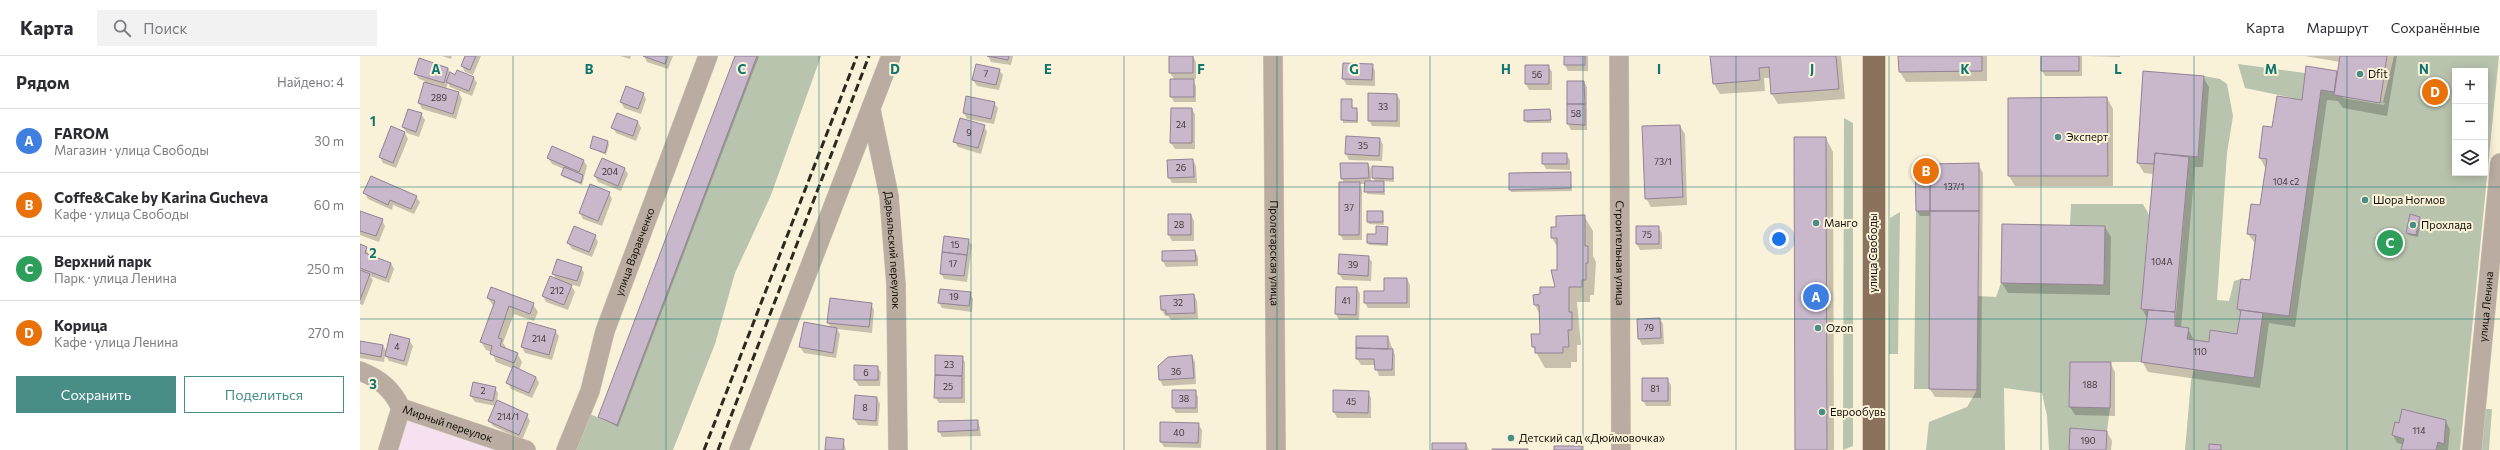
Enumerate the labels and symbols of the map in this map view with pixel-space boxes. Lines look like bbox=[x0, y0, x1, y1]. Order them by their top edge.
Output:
text: A bbox=[431, 61, 441, 77]
text: B bbox=[585, 61, 594, 77]
text: C bbox=[738, 61, 747, 77]
text: D bbox=[890, 61, 900, 77]
text: E bbox=[1044, 61, 1052, 77]
text: F bbox=[1197, 61, 1205, 77]
text: G bbox=[1349, 61, 1359, 77]
text: H bbox=[1501, 61, 1511, 77]
text: I bbox=[1657, 61, 1661, 77]
text: J bbox=[1810, 61, 1814, 77]
text: K bbox=[1960, 61, 1970, 77]
text: L bbox=[2114, 61, 2122, 77]
text: M bbox=[2265, 61, 2277, 77]
text: N bbox=[2419, 61, 2429, 77]
place label: Dfit bbox=[2368, 67, 2388, 80]
house number: 7 bbox=[984, 68, 989, 79]
house number: 56 bbox=[1532, 69, 1542, 80]
marker: Dfit bbox=[2355, 69, 2365, 79]
pin: D bbox=[2422, 77, 2448, 107]
house number: 289 bbox=[431, 92, 447, 103]
house number: 33 bbox=[1378, 101, 1388, 112]
house number: 58 bbox=[1571, 108, 1581, 119]
text: 1 bbox=[370, 113, 376, 129]
house number: 24 bbox=[1176, 119, 1187, 130]
house number: 9 bbox=[966, 127, 972, 138]
place label: Эксперт bbox=[2066, 130, 2108, 143]
marker: Эксперт bbox=[2053, 132, 2063, 142]
house number: 35 bbox=[1358, 140, 1368, 151]
house number: 73/1 bbox=[1654, 156, 1672, 167]
pin: B bbox=[1913, 156, 1939, 186]
house number: 26 bbox=[1176, 162, 1186, 173]
house number: 204 bbox=[602, 166, 619, 177]
house number: 104 с2 bbox=[2273, 176, 2299, 187]
house number: 137/1 bbox=[1944, 181, 1964, 192]
street label: Дарьяльский переулок bbox=[882, 189, 903, 309]
place label: Шора Ногмов bbox=[2373, 193, 2445, 206]
marker: Шора Ногмов bbox=[2360, 195, 2370, 205]
street label: Пролетарская улица bbox=[1268, 200, 1282, 306]
street label: Строительная улица bbox=[1614, 201, 1627, 305]
house number: 37 bbox=[1344, 202, 1354, 213]
street label: улица Варавченко bbox=[612, 205, 657, 298]
street label: улица Свободы bbox=[1866, 213, 1879, 293]
place label: Манго bbox=[1824, 216, 1858, 229]
marker: Манго bbox=[1811, 218, 1821, 228]
place label: Прохлада bbox=[2421, 218, 2472, 231]
house number: 28 bbox=[1174, 219, 1184, 230]
marker: Прохлада bbox=[2408, 220, 2418, 230]
pin: C bbox=[2377, 228, 2403, 258]
house number: 75 bbox=[1642, 229, 1652, 240]
your location bbox=[1769, 229, 1789, 249]
house number: 15 bbox=[950, 239, 960, 250]
text: 2 bbox=[369, 245, 377, 261]
house number: 104А bbox=[2151, 256, 2173, 267]
house number: 17 bbox=[949, 258, 958, 269]
house number: 39 bbox=[1348, 259, 1358, 270]
street label: улица Ленина bbox=[2476, 271, 2495, 343]
pin: A bbox=[1803, 282, 1829, 312]
house number: 212 bbox=[550, 285, 564, 296]
house number: 19 bbox=[949, 291, 959, 302]
house number: 41 bbox=[1342, 295, 1350, 306]
house number: 32 bbox=[1173, 297, 1183, 308]
place label: Ozon bbox=[1826, 321, 1853, 334]
house number: 79 bbox=[1644, 322, 1654, 333]
marker: Ozon bbox=[1813, 323, 1823, 333]
house number: 214 bbox=[532, 333, 547, 344]
house number: 4 bbox=[394, 341, 400, 352]
house number: 110 bbox=[2193, 346, 2207, 357]
house number: 23 bbox=[944, 359, 954, 370]
house number: 36 bbox=[1171, 366, 1181, 377]
house number: 6 bbox=[863, 367, 869, 378]
text: 3 bbox=[369, 376, 377, 392]
house number: 188 bbox=[2083, 379, 2097, 390]
house number: 25 bbox=[943, 381, 953, 392]
house number: 81 bbox=[1650, 383, 1660, 394]
house number: 2 bbox=[481, 385, 486, 396]
house number: 38 bbox=[1179, 393, 1189, 404]
house number: 45 bbox=[1346, 396, 1356, 407]
street label: Мирный переулок bbox=[401, 402, 495, 444]
house number: 8 bbox=[862, 402, 868, 413]
place label: Еврообувь bbox=[1830, 405, 1886, 418]
marker: Еврообувь bbox=[1817, 407, 1827, 417]
house number: 214/1 bbox=[497, 411, 519, 422]
house number: 114 bbox=[2412, 425, 2426, 436]
house number: 40 bbox=[1173, 427, 1185, 438]
place label: Детский сад «Дюймовочка» bbox=[1519, 431, 1665, 444]
marker: Детский сад «Дюймовочка» bbox=[1506, 433, 1516, 443]
house number: 190 bbox=[2080, 435, 2096, 446]

